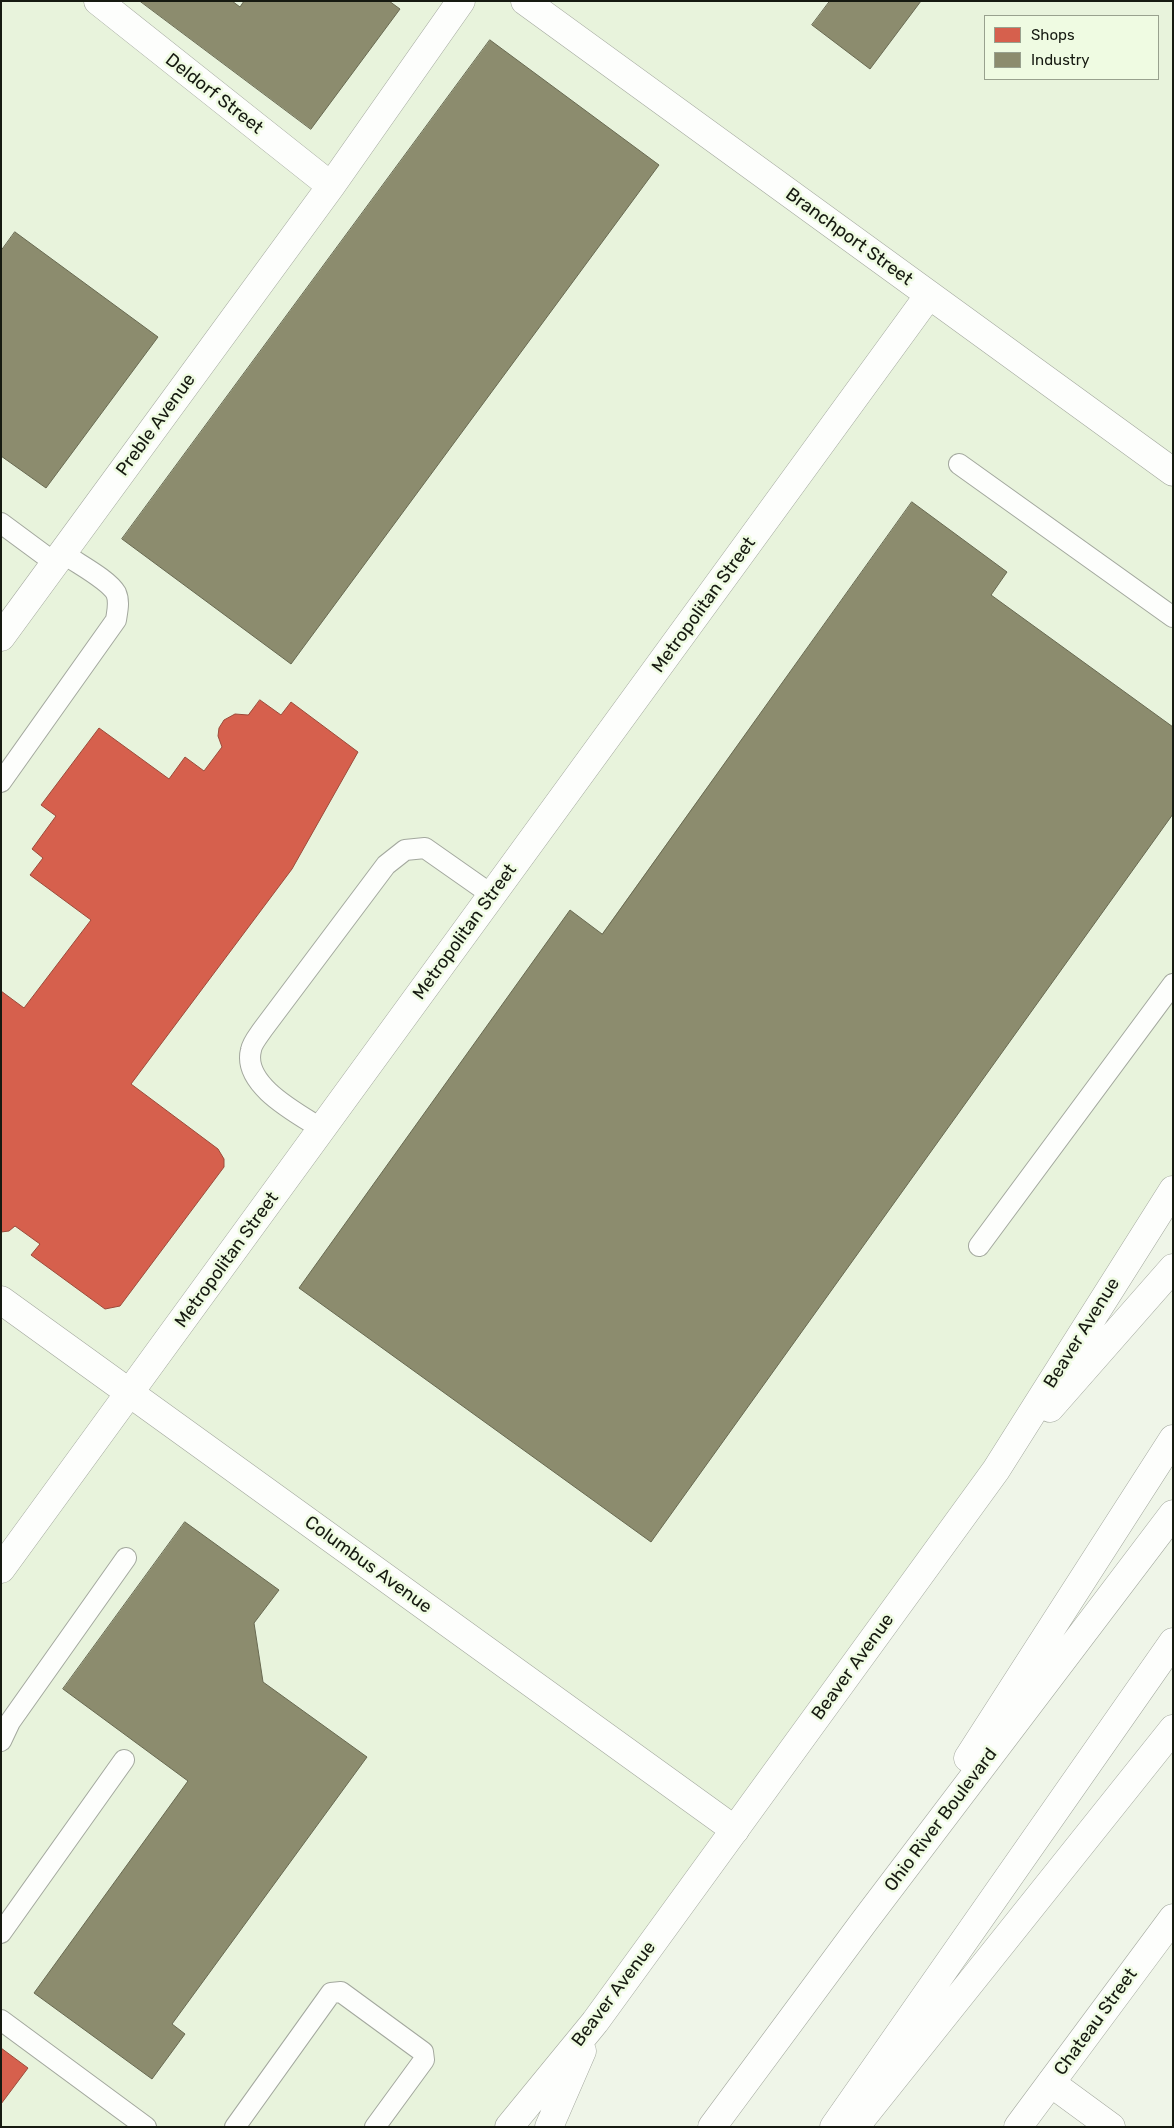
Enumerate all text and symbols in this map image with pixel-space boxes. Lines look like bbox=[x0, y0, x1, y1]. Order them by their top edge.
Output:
legend bbox=[984, 15, 1159, 80]
text: Shops bbox=[1031, 26, 1075, 44]
street label: Deldorf Street bbox=[161, 49, 267, 139]
text: Industry bbox=[1031, 51, 1090, 69]
street label: Branchport Street bbox=[781, 184, 917, 290]
street label: Preble Avenue bbox=[112, 370, 200, 480]
street label: Metropolitan Street bbox=[648, 533, 760, 677]
street label: Metropolitan Street bbox=[409, 860, 521, 1004]
street label: Metropolitan Street bbox=[171, 1188, 283, 1332]
street label: Beaver Avenue bbox=[1039, 1274, 1125, 1392]
street label: Columbus Avenue bbox=[300, 1512, 436, 1618]
street label: Beaver Avenue bbox=[807, 1610, 899, 1724]
street label: Ohio River Boulevard bbox=[880, 1744, 1002, 1896]
street label: Beaver Avenue bbox=[567, 1937, 661, 2051]
street label: Chateau Street bbox=[1050, 1964, 1142, 2080]

